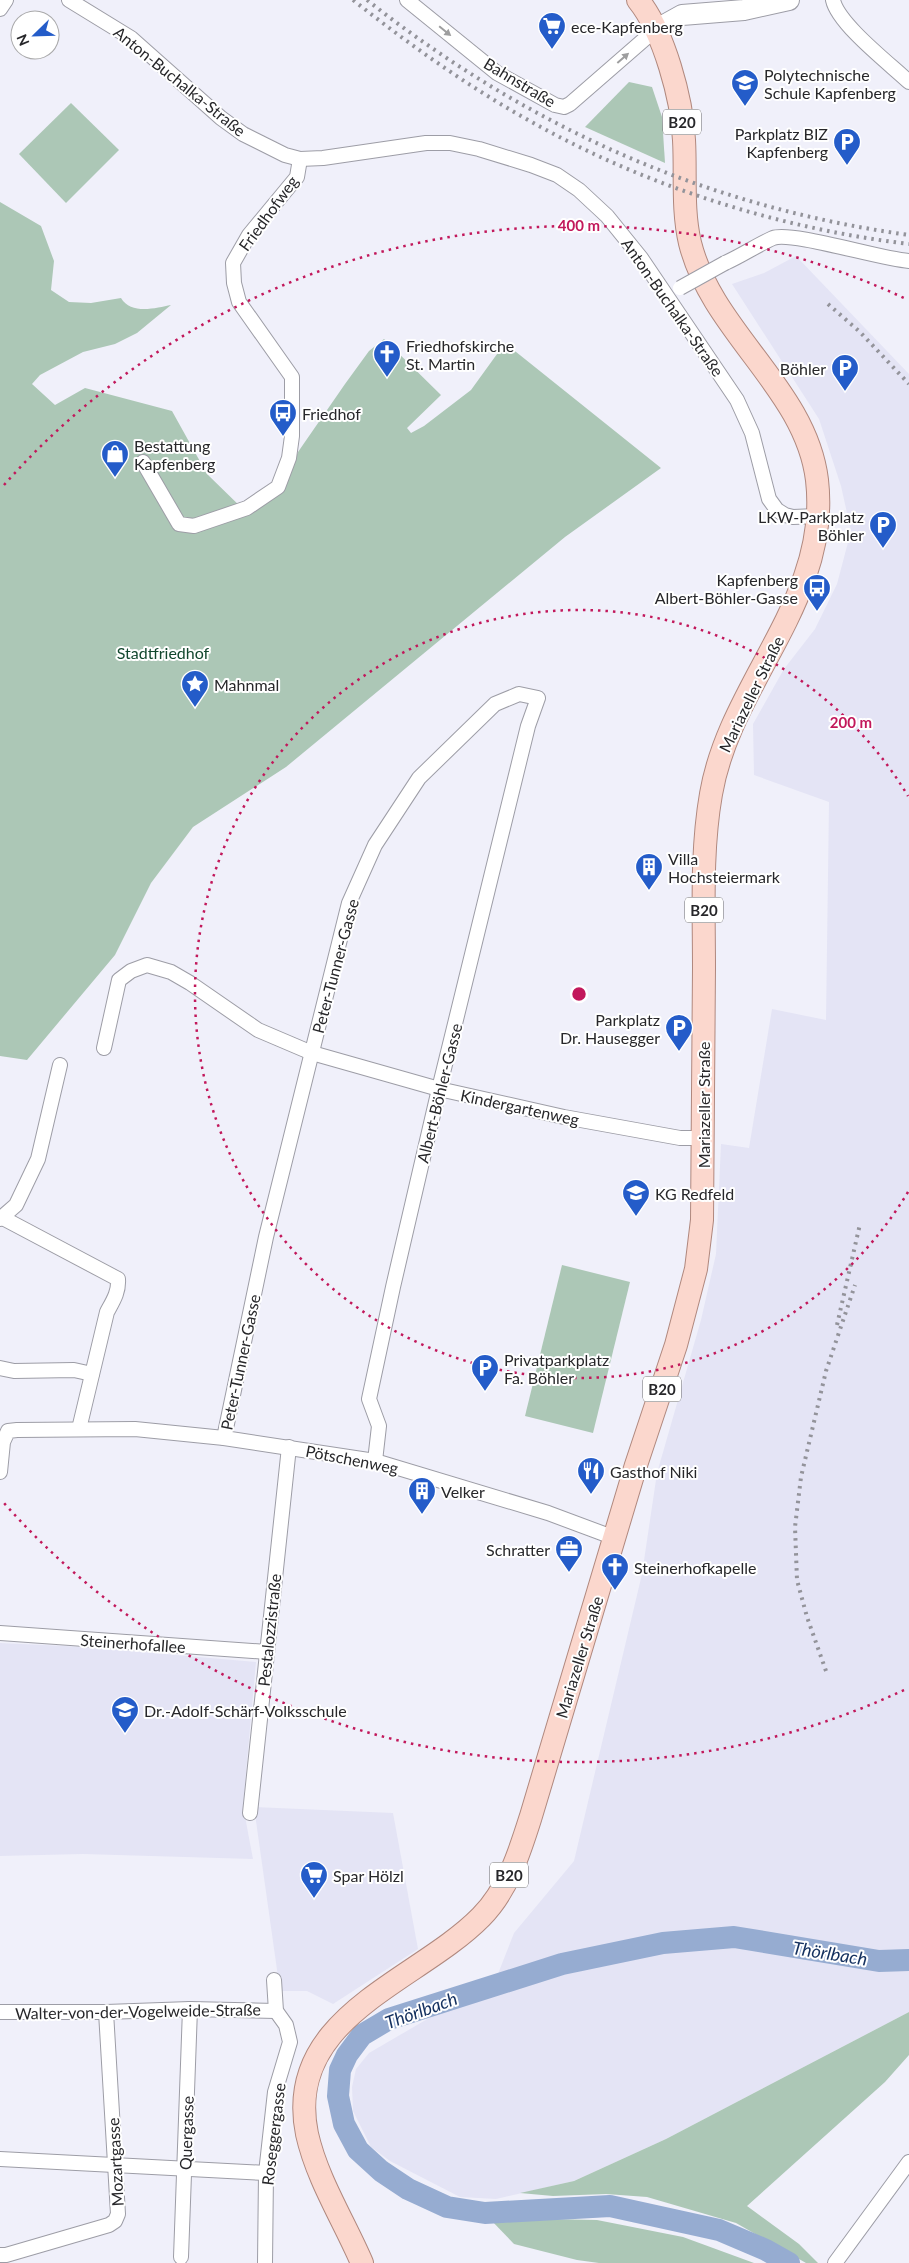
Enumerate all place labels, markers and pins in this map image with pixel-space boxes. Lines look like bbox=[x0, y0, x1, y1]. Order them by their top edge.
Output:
supermarket icon: ece-Kapfenberg bbox=[537, 11, 567, 50]
place label: ece-Kapfenberg bbox=[571, 17, 683, 36]
place label: Polytechnische Schule Kapfenberg bbox=[764, 65, 896, 102]
school or university icon: Polytechnische Schule Kapfenberg bbox=[730, 68, 760, 107]
place label: Parkplatz BIZ Kapfenberg bbox=[735, 124, 828, 161]
parking icon: Parkplatz BIZ Kapfenberg bbox=[832, 127, 862, 166]
place label: Friedhofskirche St. Martin bbox=[406, 336, 514, 373]
church icon: Friedhofskirche St. Martin bbox=[372, 339, 402, 378]
parking icon: Böhler bbox=[830, 353, 860, 392]
place label: Böhler bbox=[780, 359, 826, 378]
bus stop icon: Friedhof bbox=[268, 398, 298, 437]
place label: Friedhof bbox=[302, 404, 361, 423]
place label: Bestattung Kapfenberg bbox=[134, 436, 215, 473]
shop icon: Bestattung Kapfenberg bbox=[100, 439, 130, 478]
place label: LKW-Parkplatz Böhler bbox=[758, 507, 864, 544]
parking icon: LKW-Parkplatz Böhler bbox=[868, 510, 898, 549]
place label: Kapfenberg Albert-Böhler-Gasse bbox=[655, 570, 798, 607]
bus stop icon: Kapfenberg Albert-Böhler-Gasse bbox=[802, 573, 832, 612]
place icon: Mahnmal bbox=[180, 669, 210, 708]
place label: Mahnmal bbox=[214, 675, 279, 694]
place label: Villa Hochsteiermark bbox=[668, 849, 781, 886]
building icon: Villa Hochsteiermark bbox=[634, 852, 664, 891]
centre of rings bbox=[570, 985, 588, 1003]
place label: Parkplatz Dr. Hausegger bbox=[560, 1010, 660, 1047]
parking icon: Parkplatz Dr. Hausegger bbox=[664, 1013, 694, 1052]
school or university icon: KG Redfeld bbox=[621, 1178, 651, 1217]
place label: KG Redfeld bbox=[655, 1184, 734, 1203]
place label: Privatparkplatz Fa. Böhler bbox=[504, 1350, 609, 1387]
parking icon: Privatparkplatz Fa. Böhler bbox=[470, 1353, 500, 1392]
restaurant icon: Gasthof Niki bbox=[576, 1456, 606, 1495]
place label: Gasthof Niki bbox=[610, 1462, 697, 1481]
building icon: Velker bbox=[407, 1476, 437, 1515]
place label: Velker bbox=[441, 1482, 485, 1501]
office icon: Schratter bbox=[554, 1534, 584, 1573]
place label: Schratter bbox=[486, 1540, 550, 1559]
church icon: Steinerhofkapelle bbox=[600, 1552, 630, 1591]
place label: Steinerhofkapelle bbox=[634, 1558, 756, 1577]
school or university icon: Dr.-Adolf-Schärf-Volksschule bbox=[110, 1695, 140, 1734]
place label: Dr.-Adolf-Schärf-Volksschule bbox=[144, 1701, 347, 1720]
supermarket icon: Spar Hölzl bbox=[299, 1860, 329, 1899]
place label: Spar Hölzl bbox=[333, 1866, 404, 1885]

